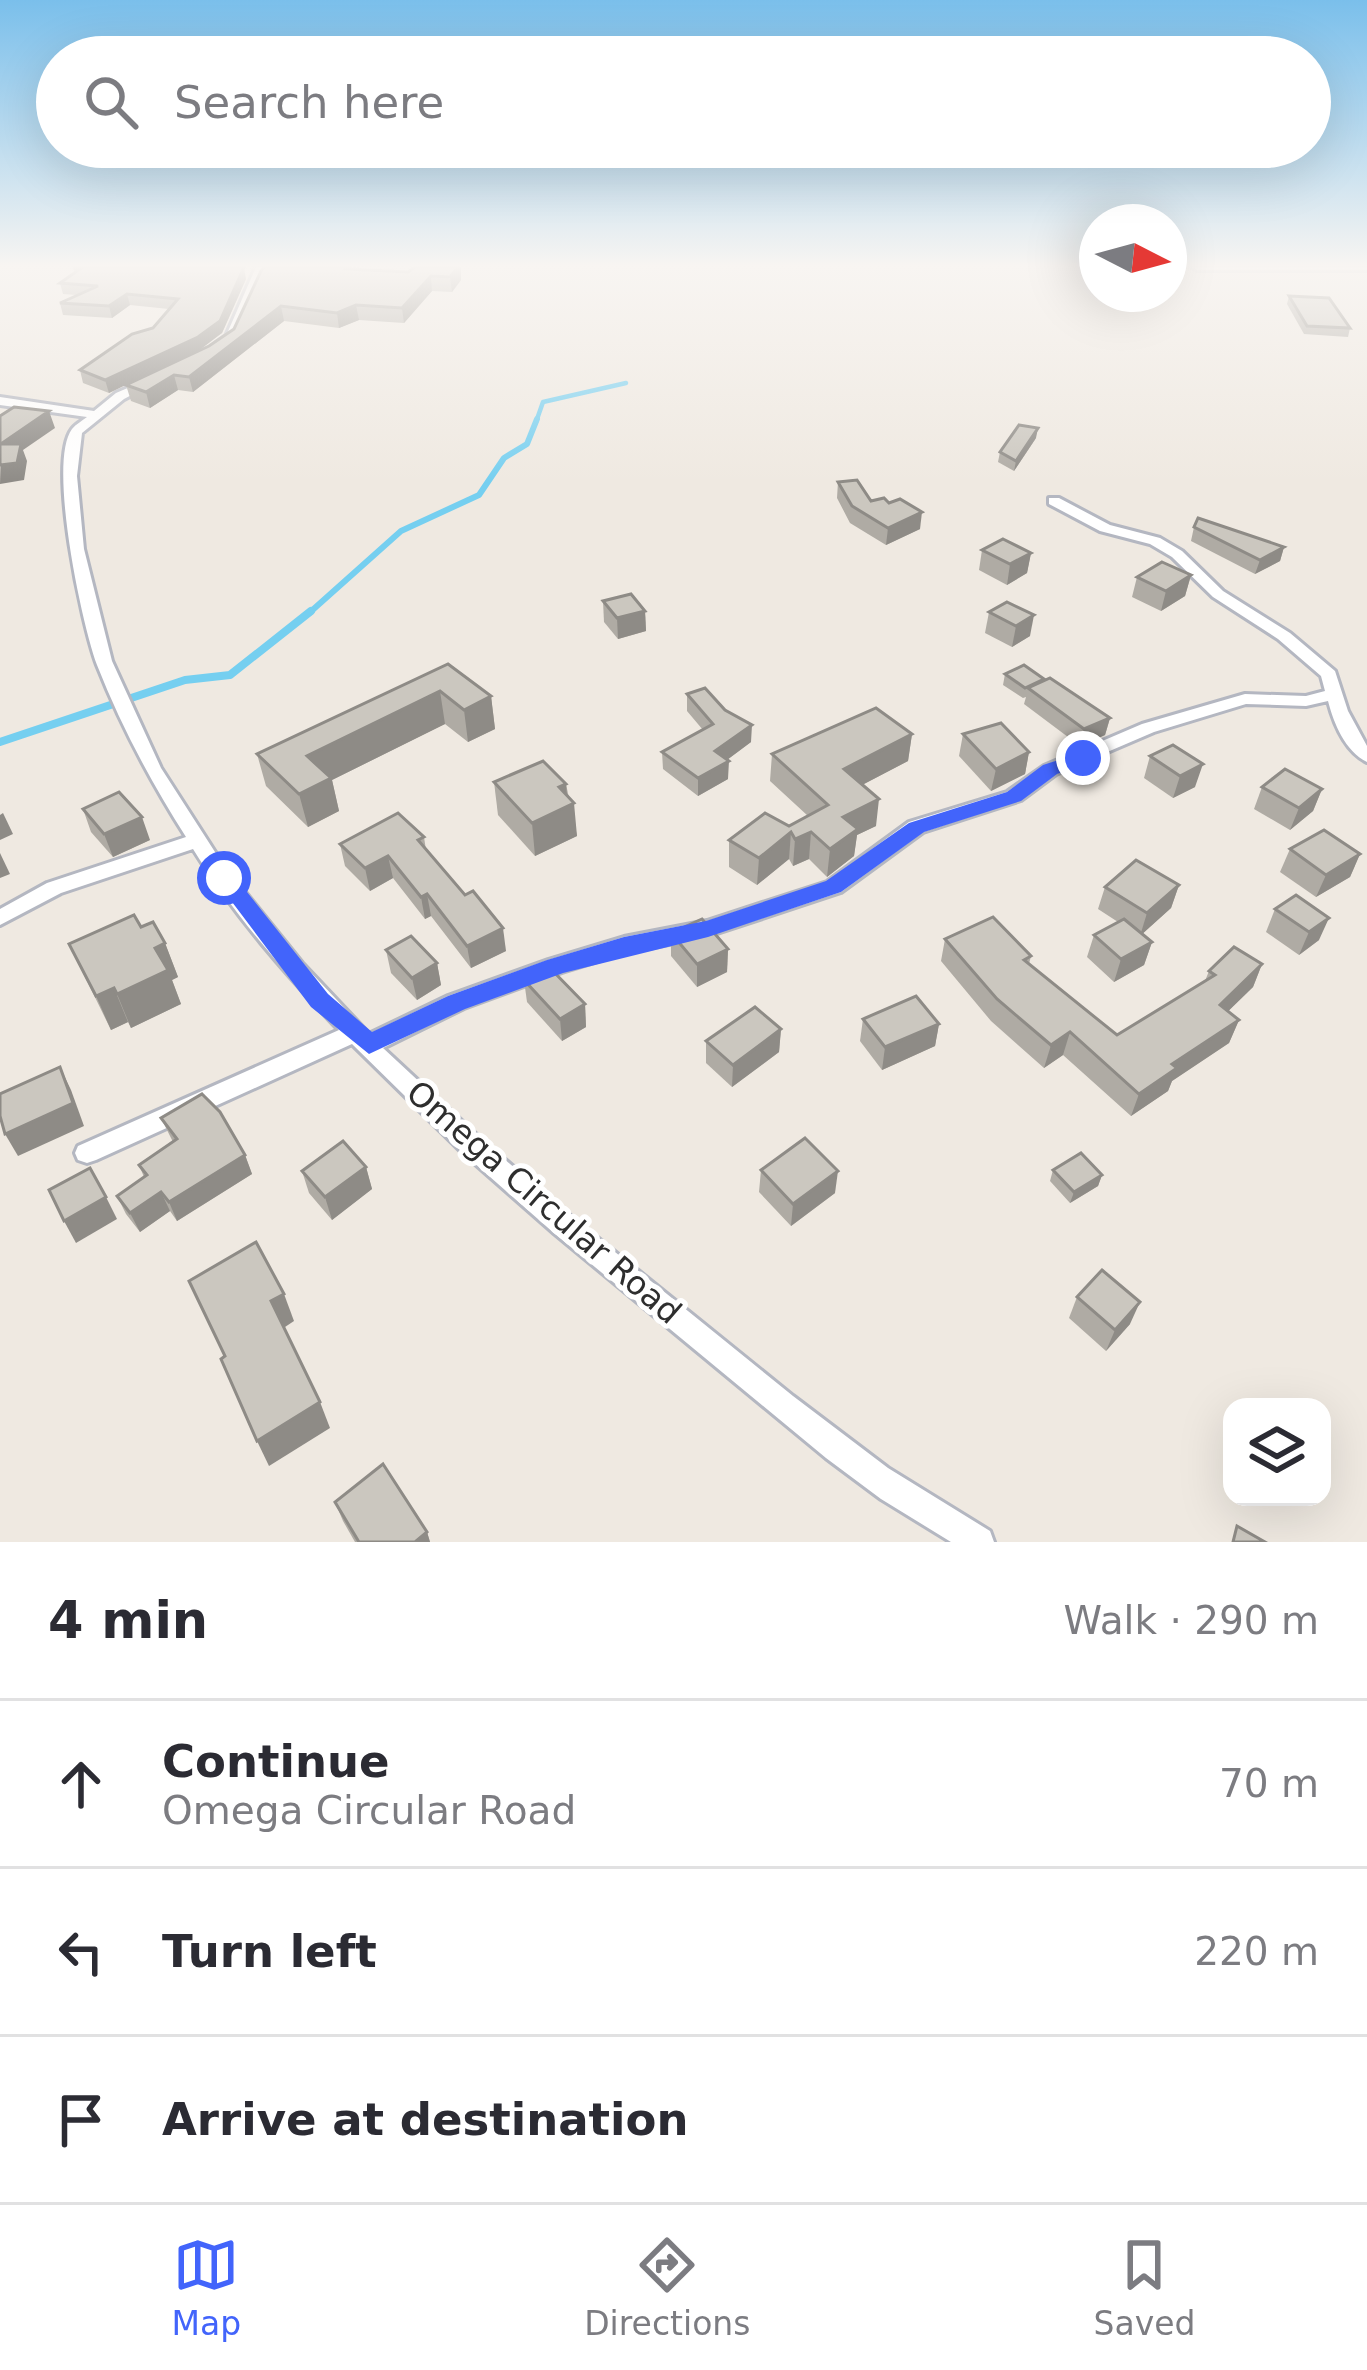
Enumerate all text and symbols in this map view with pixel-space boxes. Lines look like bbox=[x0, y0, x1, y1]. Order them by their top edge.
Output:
search box bbox=[36, 36, 1331, 168]
icon: search bbox=[78, 69, 144, 135]
text: Search here bbox=[174, 76, 444, 129]
north arrow bbox=[1079, 204, 1187, 312]
route end bbox=[1056, 731, 1110, 785]
route start bbox=[197, 851, 251, 905]
street label: Omega Circular Road bbox=[399, 1072, 689, 1332]
map controls bbox=[1223, 1398, 1331, 1506]
button: layers bbox=[1223, 1398, 1331, 1506]
text: 4 min bbox=[48, 1591, 208, 1650]
text: Walk · 290 m bbox=[1064, 1598, 1319, 1643]
text: Continue bbox=[162, 1735, 390, 1788]
icon: ahead bbox=[48, 1751, 114, 1817]
text: 70 m bbox=[1219, 1761, 1319, 1806]
text: Omega Circular Road bbox=[162, 1788, 576, 1833]
icon: left bbox=[48, 1919, 114, 1985]
text: Turn left bbox=[162, 1925, 377, 1978]
text: 220 m bbox=[1194, 1929, 1319, 1974]
icon: arrive bbox=[48, 2087, 114, 2153]
text: Arrive at destination bbox=[162, 2093, 688, 2146]
tab: Map bbox=[172, 2232, 241, 2343]
tab: Directions bbox=[584, 2232, 750, 2343]
tab: Saved bbox=[1094, 2232, 1195, 2343]

